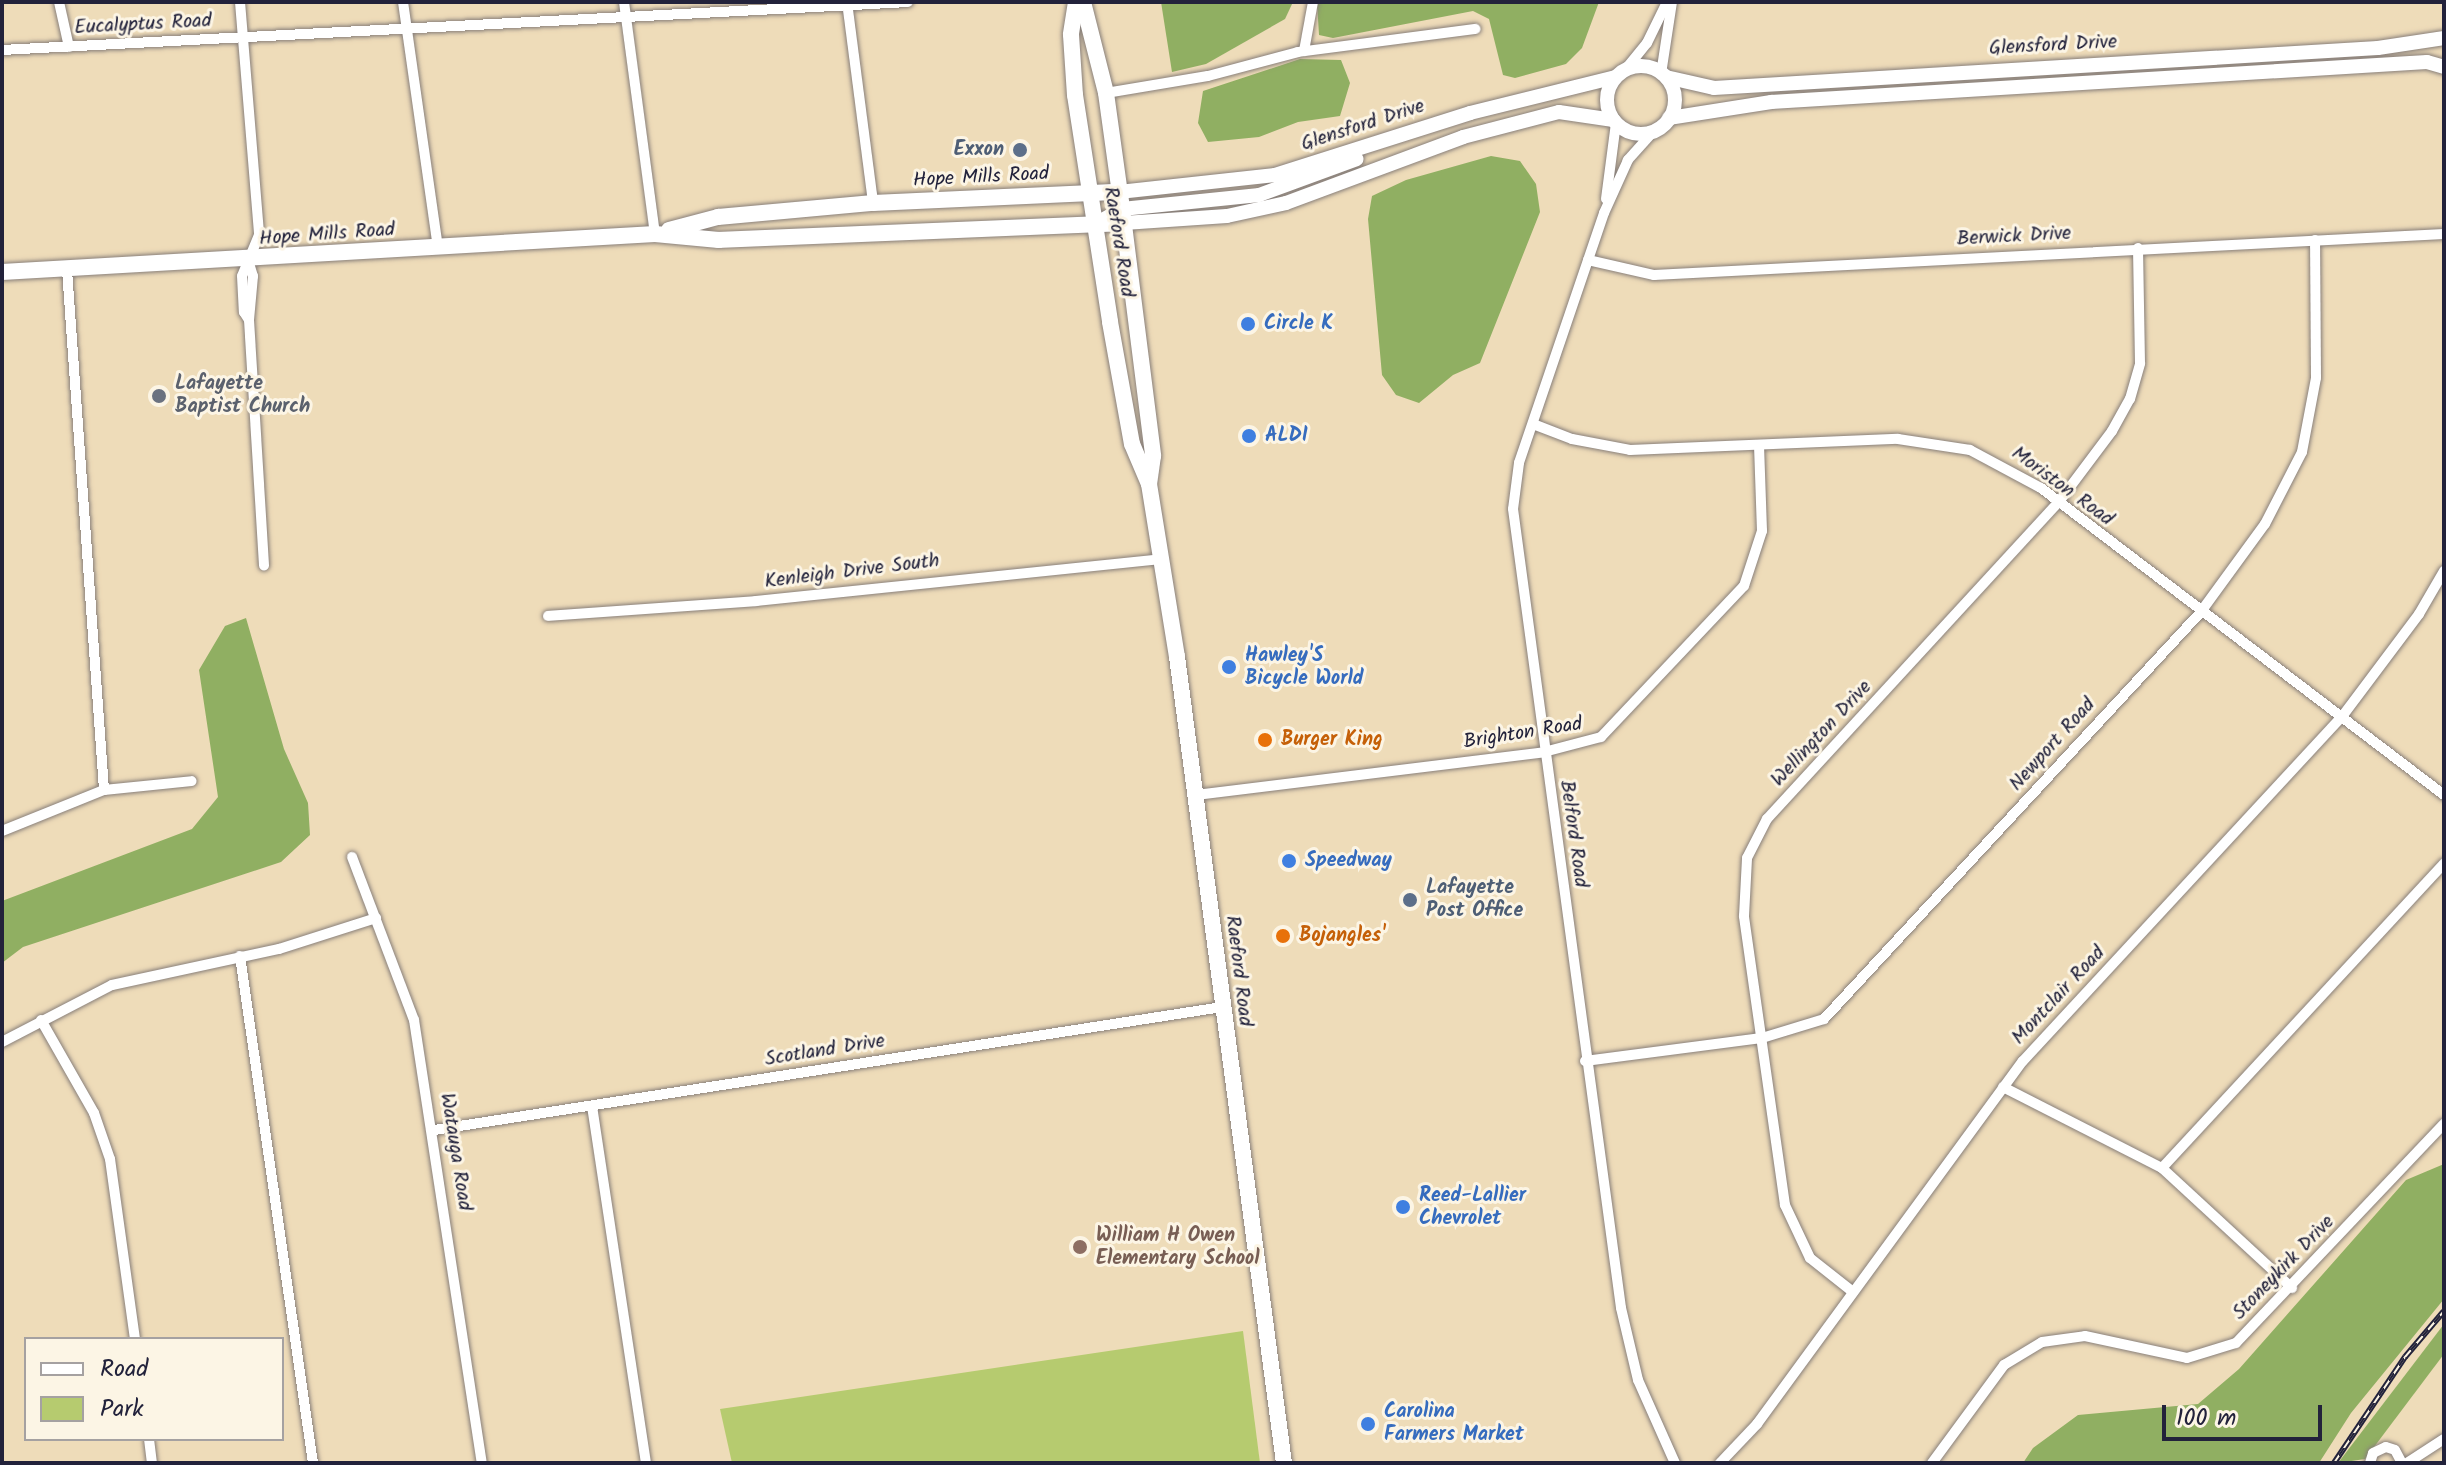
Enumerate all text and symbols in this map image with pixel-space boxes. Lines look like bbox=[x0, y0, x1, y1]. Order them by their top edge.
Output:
street label: Eucalyptus Road bbox=[74, 9, 212, 41]
street label: Glensford Drive bbox=[1988, 31, 2118, 61]
street label: Glensford Drive bbox=[1298, 95, 1428, 157]
place label: Exxon bbox=[954, 138, 1004, 162]
marker: Exxon bbox=[1011, 141, 1029, 159]
street label: Hope Mills Road bbox=[912, 162, 1050, 194]
street label: Raeford Road bbox=[1097, 185, 1139, 299]
street label: Hope Mills Road bbox=[258, 218, 396, 252]
street label: Berwick Drive bbox=[1956, 222, 2072, 252]
place label: Circle K bbox=[1264, 312, 1333, 336]
marker: Circle K bbox=[1239, 315, 1257, 333]
place label: Lafayette Baptist Church bbox=[175, 372, 310, 419]
marker: Lafayette Baptist Church bbox=[150, 387, 168, 405]
place label: ALDI bbox=[1265, 424, 1308, 448]
marker: ALDI bbox=[1240, 427, 1258, 445]
street label: Moriston Road bbox=[2006, 442, 2118, 532]
street label: Kenleigh Drive South bbox=[763, 549, 941, 595]
place label: Hawley'S Bicycle World bbox=[1245, 644, 1364, 691]
marker: Hawley'S Bicycle World bbox=[1220, 658, 1238, 676]
street label: Wellington Drive bbox=[1767, 676, 1877, 792]
street label: Newport Road bbox=[2005, 693, 2101, 797]
street label: Brighton Road bbox=[1462, 713, 1584, 755]
place label: Burger King bbox=[1281, 728, 1383, 752]
marker: Burger King bbox=[1256, 731, 1274, 749]
street label: Belford Road bbox=[1554, 779, 1592, 889]
place label: Speedway bbox=[1305, 849, 1392, 873]
marker: Speedway bbox=[1280, 852, 1298, 870]
place label: Lafayette Post Office bbox=[1426, 876, 1523, 923]
marker: Lafayette Post Office bbox=[1401, 891, 1419, 909]
street label: Raeford Road bbox=[1219, 914, 1257, 1028]
place label: Bojangles' bbox=[1299, 924, 1386, 948]
marker: Bojangles' bbox=[1274, 927, 1292, 945]
street label: Montclair Road bbox=[2007, 942, 2111, 1050]
street label: Scotland Drive bbox=[763, 1030, 887, 1072]
street label: Watauga Road bbox=[434, 1091, 476, 1213]
place label: Reed-Lallier Chevrolet bbox=[1419, 1184, 1526, 1231]
marker: Reed-Lallier Chevrolet bbox=[1394, 1198, 1412, 1216]
street label: Stoneykirk Drive bbox=[2228, 1211, 2340, 1325]
place label: William H Owen Elementary School bbox=[1096, 1224, 1260, 1271]
marker: William H Owen Elementary School bbox=[1071, 1238, 1089, 1256]
legend bbox=[24, 1337, 284, 1441]
text: Road bbox=[100, 1350, 148, 1389]
scale bar bbox=[2166, 1389, 2326, 1439]
text: Park bbox=[100, 1390, 144, 1429]
text: 100 m bbox=[2176, 1399, 2236, 1438]
place label: Carolina Farmers Market bbox=[1384, 1400, 1524, 1447]
marker: Carolina Farmers Market bbox=[1359, 1415, 1377, 1433]

